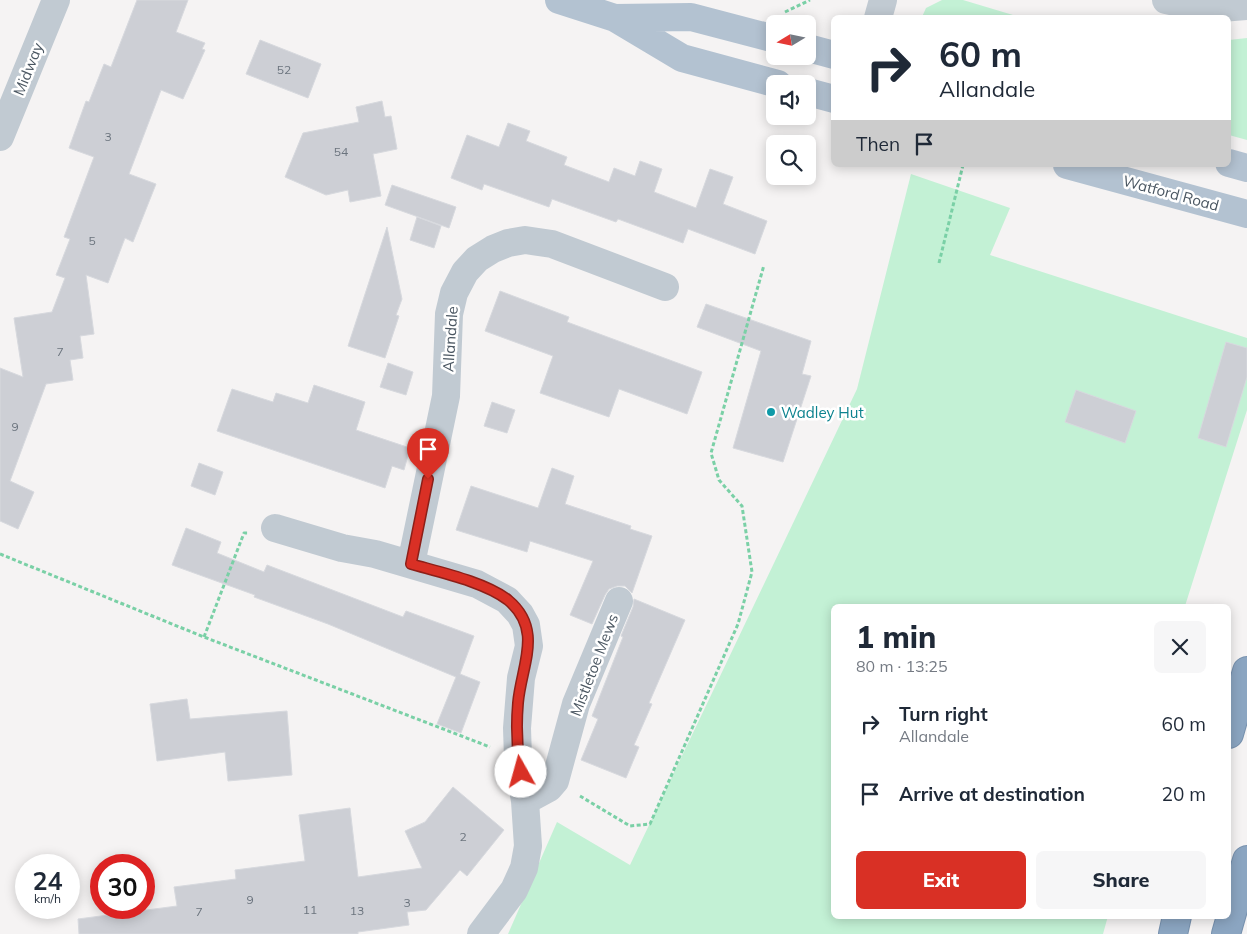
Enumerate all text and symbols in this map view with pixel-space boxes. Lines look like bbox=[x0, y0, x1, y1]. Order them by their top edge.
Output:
north arrow bbox=[766, 15, 816, 65]
map controls bbox=[766, 15, 816, 185]
text: 60 m bbox=[939, 32, 1022, 76]
icon: right bbox=[856, 35, 921, 100]
street label: Midway bbox=[9, 40, 47, 98]
house number: 52 bbox=[277, 62, 291, 77]
button: sound bbox=[766, 75, 816, 125]
text: Allandale bbox=[939, 75, 1035, 103]
house number: 3 bbox=[104, 129, 112, 144]
icon: arrive bbox=[910, 130, 938, 158]
text: Then bbox=[856, 132, 900, 156]
button: search bbox=[766, 135, 816, 185]
house number: 54 bbox=[334, 144, 348, 159]
street label: Watford Road bbox=[1121, 171, 1221, 215]
house number: 5 bbox=[88, 233, 96, 248]
street label: Allandale bbox=[438, 306, 462, 372]
house number: 7 bbox=[56, 344, 64, 359]
place label: Wadley Hut bbox=[781, 403, 864, 422]
marker: Wadley Hut bbox=[765, 406, 777, 418]
house number: 9 bbox=[11, 419, 19, 434]
pin bbox=[407, 428, 449, 479]
icon: arrive bbox=[414, 435, 442, 463]
street label: Mistletoe Mews bbox=[566, 611, 622, 719]
text: 1 min bbox=[856, 618, 936, 656]
button: close bbox=[1154, 621, 1206, 673]
text: 80 m · 13:25 bbox=[856, 656, 948, 676]
text: Turn right bbox=[899, 702, 988, 726]
icon: right bbox=[856, 710, 884, 738]
text: 60 m bbox=[1162, 712, 1206, 736]
text: Allandale bbox=[899, 726, 969, 746]
position arrow bbox=[494, 745, 546, 797]
icon: arrive bbox=[856, 780, 884, 808]
text: Arrive at destination bbox=[899, 782, 1085, 806]
text: 20 m bbox=[1162, 782, 1206, 806]
house number: 2 bbox=[459, 829, 467, 844]
button: Exit bbox=[856, 851, 1026, 909]
button: Share bbox=[1036, 851, 1206, 909]
speed limit sign: 30 bbox=[90, 854, 155, 919]
text: 24 bbox=[32, 865, 63, 896]
text: km/h bbox=[34, 891, 61, 906]
house number: 9 bbox=[246, 892, 254, 907]
house number: 3 bbox=[403, 895, 411, 910]
house number: 11 bbox=[303, 902, 317, 917]
house number: 13 bbox=[350, 903, 364, 918]
house number: 7 bbox=[195, 904, 203, 919]

